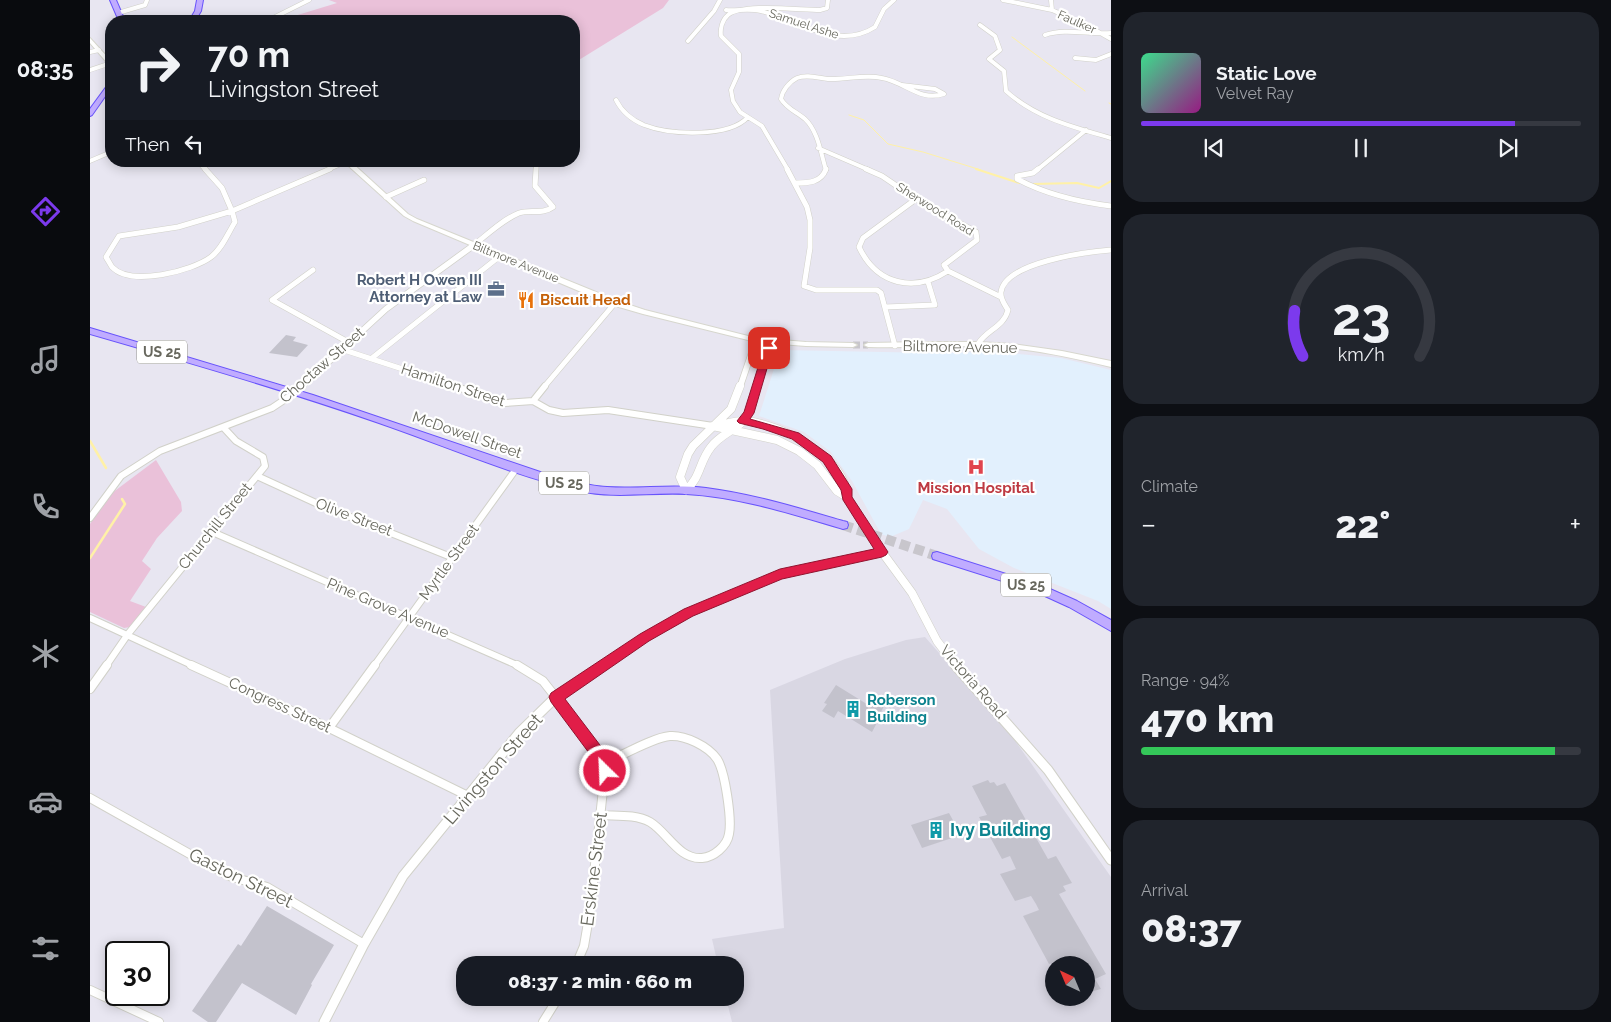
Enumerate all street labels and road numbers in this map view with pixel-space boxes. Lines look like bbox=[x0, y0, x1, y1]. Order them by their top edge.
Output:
street label: Samuel Ashe bbox=[767, 6, 841, 42]
street label: Faulker bbox=[1056, 7, 1099, 37]
street label: Sherwood Road bbox=[894, 180, 976, 238]
street label: Biltmore Avenue bbox=[471, 238, 561, 286]
street label: Choctaw Street bbox=[276, 323, 368, 407]
street label: Biltmore Avenue bbox=[902, 337, 1018, 357]
road number: US 25 bbox=[137, 341, 187, 364]
street label: Hamilton Street bbox=[399, 360, 507, 410]
street label: McDowell Street bbox=[410, 408, 524, 462]
road number: US 25 bbox=[539, 472, 589, 494]
street label: Churchill Street bbox=[175, 479, 255, 573]
street label: Olive Street bbox=[313, 494, 395, 540]
street label: Myrtle Street bbox=[415, 520, 483, 604]
street label: Pine Grove Avenue bbox=[324, 574, 452, 642]
road number: US 25 bbox=[1001, 574, 1051, 596]
street label: Victoria Road bbox=[936, 641, 1010, 723]
street label: Congress Street bbox=[226, 673, 334, 737]
street label: Livingston Street bbox=[439, 709, 546, 828]
street label: Erskine Street bbox=[576, 811, 611, 927]
street label: Gaston Street bbox=[186, 843, 297, 912]

